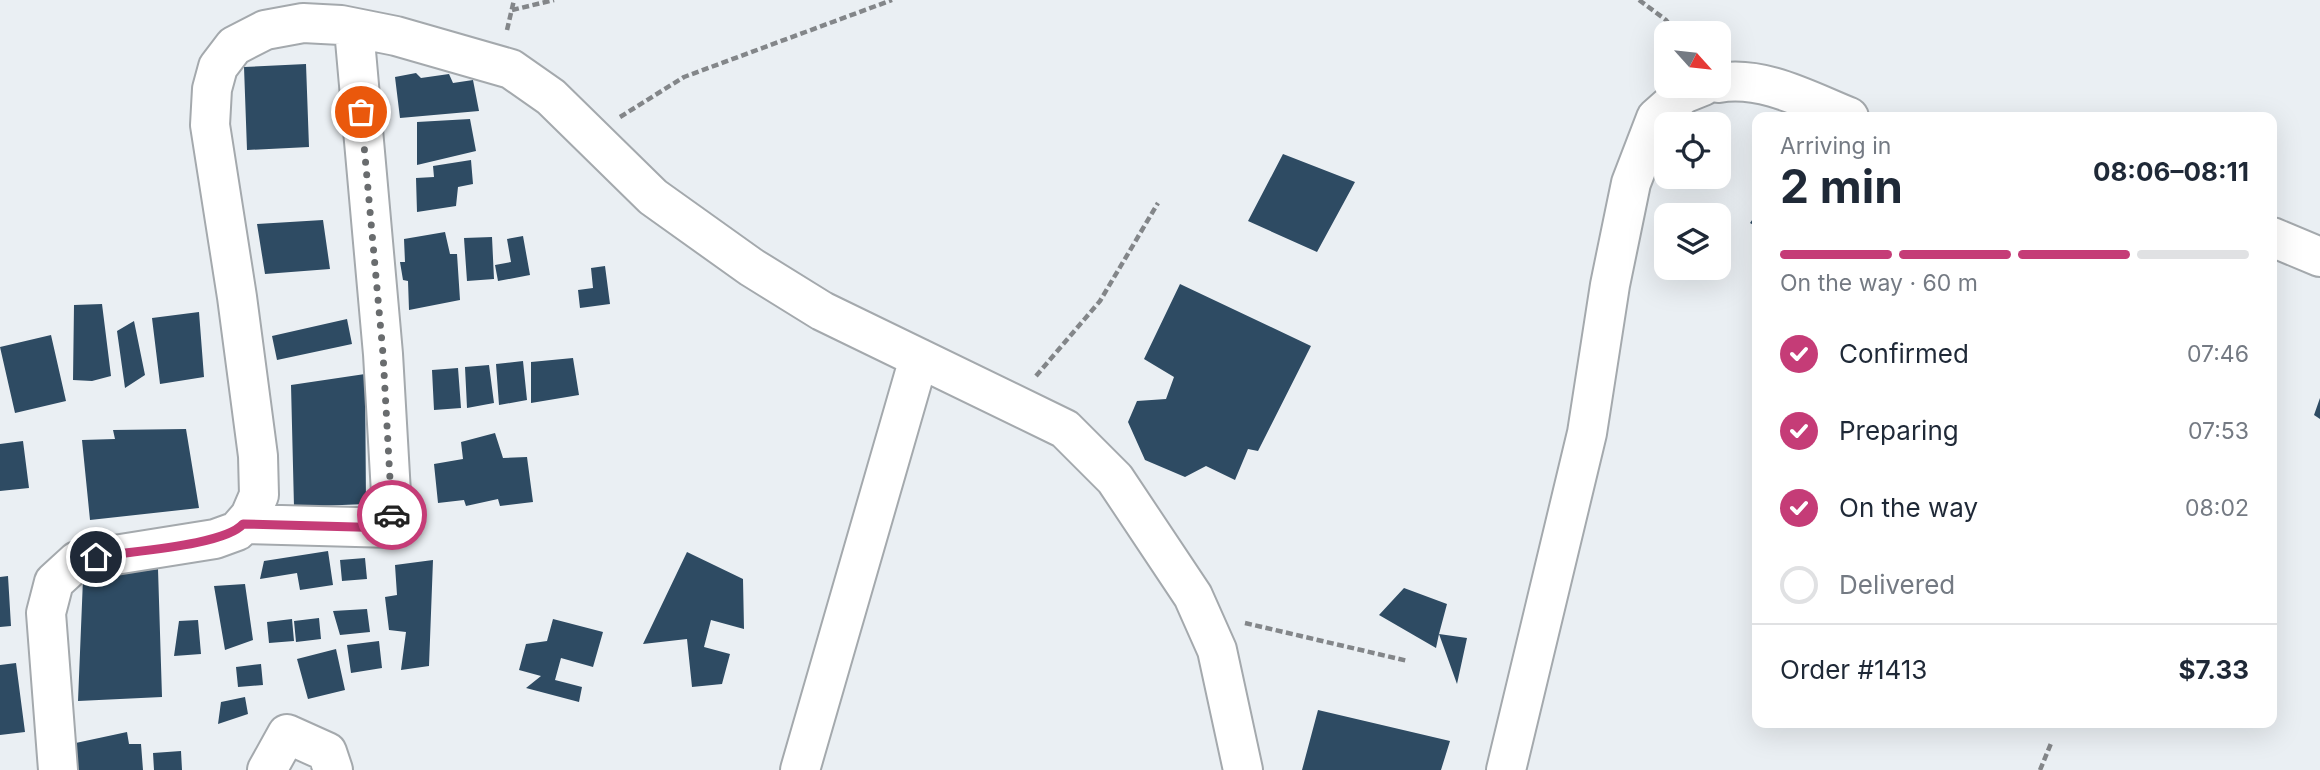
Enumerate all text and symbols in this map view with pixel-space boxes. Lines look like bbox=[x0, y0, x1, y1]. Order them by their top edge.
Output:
north arrow bbox=[1654, 21, 1731, 98]
map controls bbox=[1654, 21, 1731, 280]
pin bbox=[331, 82, 391, 142]
icon: bag bbox=[342, 93, 380, 131]
button: locate bbox=[1654, 112, 1731, 189]
text: Arriving in bbox=[1780, 132, 1891, 160]
text: 08:06–08:11 bbox=[2093, 156, 2249, 187]
text: 2 min bbox=[1780, 158, 1903, 214]
button: layers bbox=[1654, 203, 1731, 280]
text: On the way · 60 m bbox=[1780, 269, 1978, 297]
icon: check bbox=[1780, 335, 1818, 373]
text: Confirmed bbox=[1839, 338, 1969, 369]
text: 07:46 bbox=[2187, 340, 2249, 368]
icon: check bbox=[1780, 412, 1818, 450]
text: Preparing bbox=[1839, 415, 1959, 446]
text: 07:53 bbox=[2188, 417, 2249, 445]
courier bbox=[357, 480, 427, 550]
icon: check bbox=[1780, 489, 1818, 527]
text: On the way bbox=[1839, 492, 1978, 523]
text: 08:02 bbox=[2185, 494, 2249, 522]
icon: car bbox=[373, 496, 411, 534]
pin bbox=[66, 527, 126, 587]
icon: home bbox=[77, 538, 115, 576]
text: Delivered bbox=[1839, 569, 1955, 600]
text: Order #1413 bbox=[1780, 654, 1927, 685]
text: $7.33 bbox=[2178, 654, 2249, 685]

